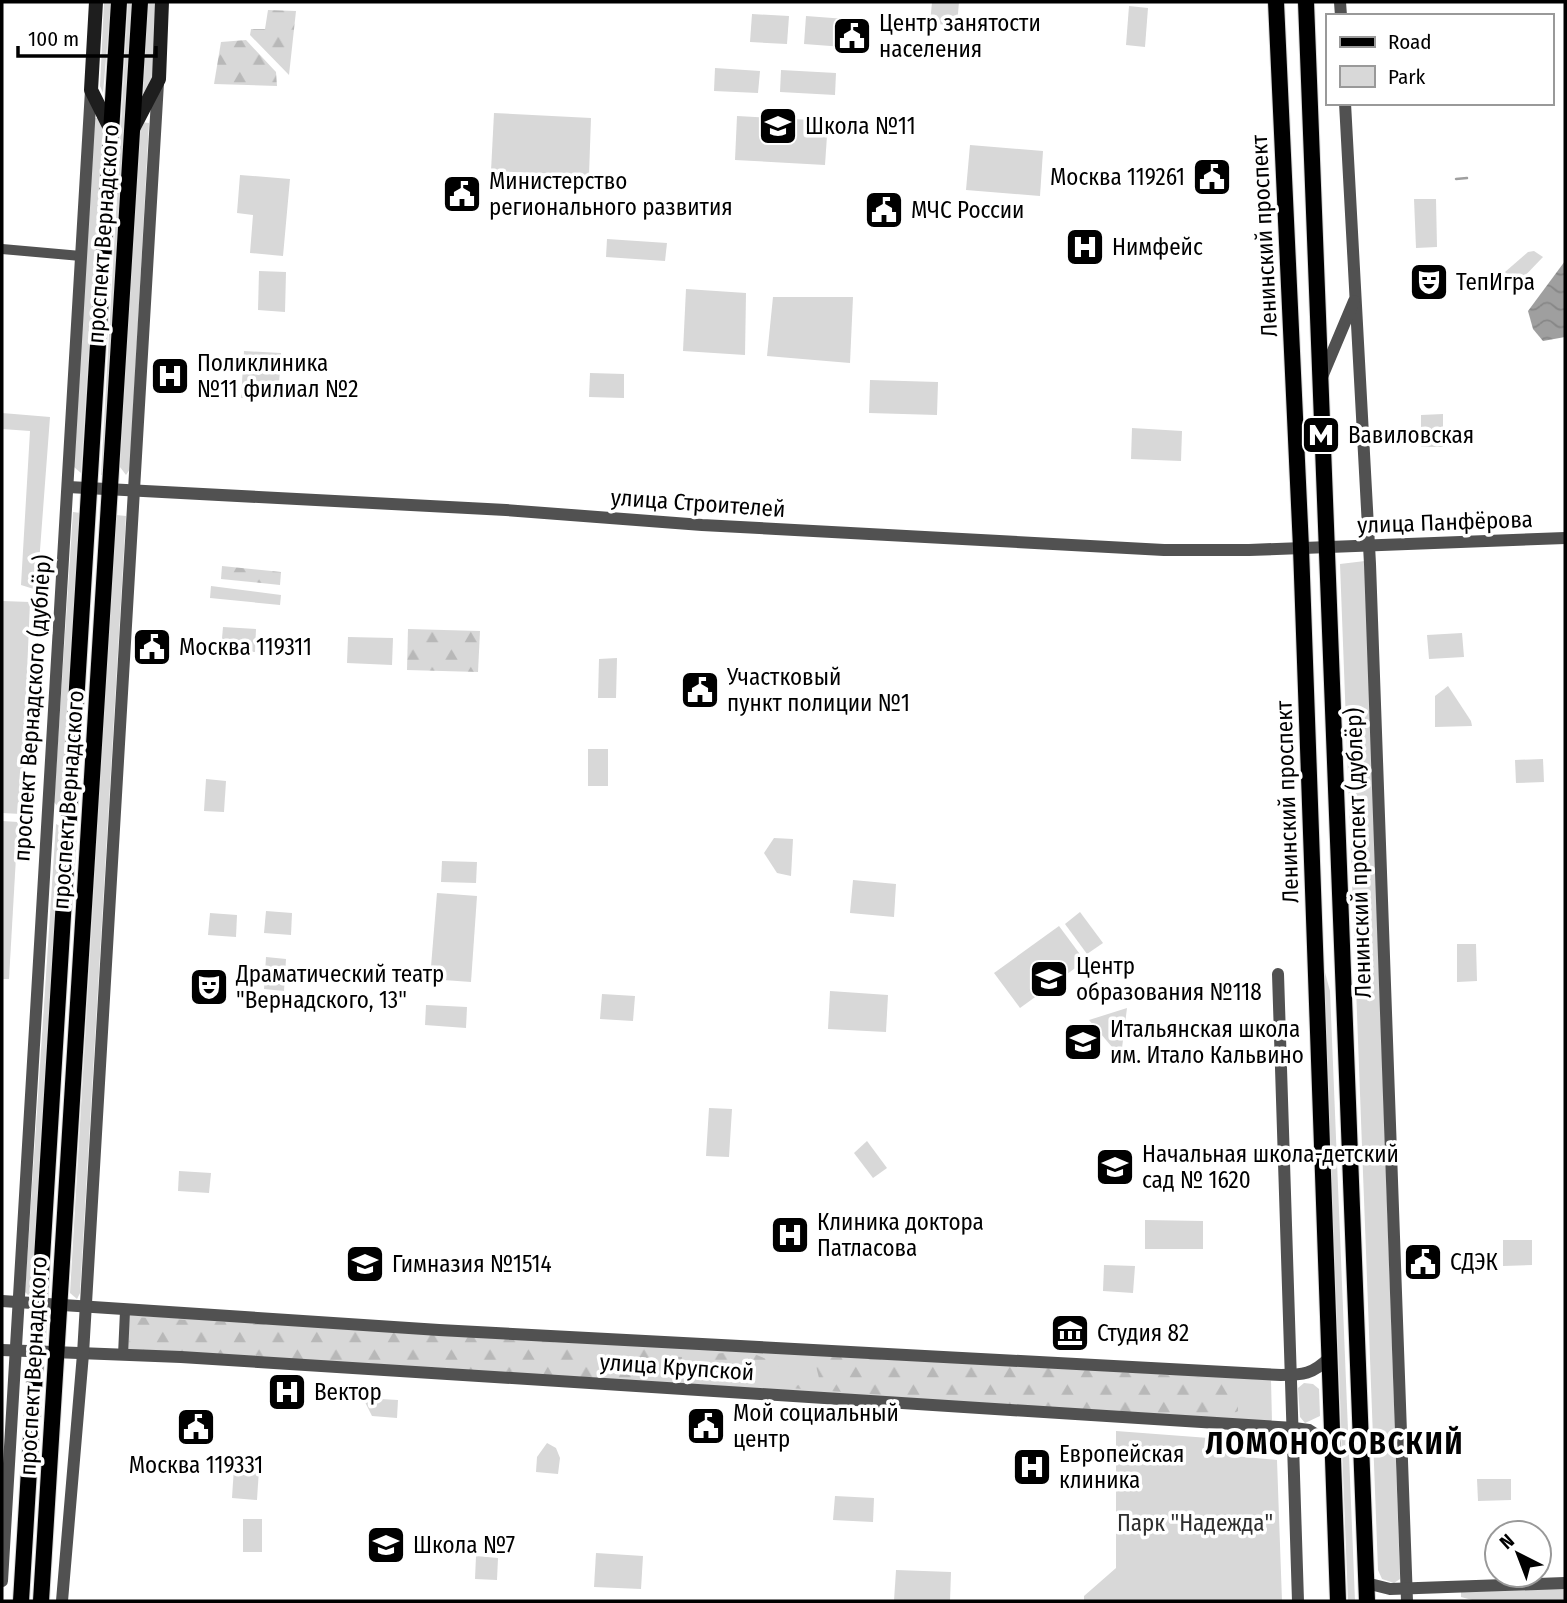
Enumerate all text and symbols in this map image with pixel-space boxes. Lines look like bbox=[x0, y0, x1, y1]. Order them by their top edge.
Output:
place label: Центр занятости населения bbox=[879, 9, 1041, 63]
scale bar bbox=[18, 14, 156, 58]
legend bbox=[1326, 14, 1553, 105]
public building icon: Центр занятости населения bbox=[831, 15, 873, 57]
text: 100 m bbox=[28, 26, 79, 52]
text: Road bbox=[1388, 29, 1432, 55]
text: Park bbox=[1388, 64, 1426, 90]
school or university icon: Школа №11 bbox=[757, 105, 799, 147]
place label: Школа №11 bbox=[805, 112, 916, 140]
street label: проспект Вернадского bbox=[81, 123, 125, 345]
street label: Ленинский проспект bbox=[1245, 133, 1283, 338]
public building icon: Москва 119261 bbox=[1191, 156, 1233, 198]
place label: Москва 119261 bbox=[1050, 163, 1185, 191]
place label: Министерство регионального развития bbox=[489, 167, 733, 221]
public building icon: Министерство регионального развития bbox=[441, 173, 483, 215]
public building icon: МЧС России bbox=[863, 189, 905, 231]
place label: МЧС России bbox=[911, 196, 1024, 224]
hospital icon: Нимфейс bbox=[1064, 226, 1106, 268]
place label: Нимфейс bbox=[1112, 233, 1203, 261]
theatre icon: ТепИгра bbox=[1408, 261, 1450, 303]
place label: ТепИгра bbox=[1456, 268, 1535, 296]
place label: Поликлиника №11 филиал №2 bbox=[197, 349, 358, 403]
hospital icon: Поликлиника №11 филиал №2 bbox=[149, 355, 191, 397]
metro station icon: Вавиловская bbox=[1300, 414, 1342, 456]
place label: Вавиловская bbox=[1348, 421, 1474, 449]
street label: улица Строителей bbox=[610, 483, 786, 523]
street label: улица Панфёрова bbox=[1357, 505, 1533, 539]
street label: проспект Вернадского (дублёр) bbox=[7, 554, 57, 862]
public building icon: Москва 119311 bbox=[131, 626, 173, 668]
place label: Москва 119311 bbox=[179, 633, 312, 661]
place label: Участковый пункт полиции №1 bbox=[726, 663, 910, 717]
public building icon: Участковый пункт полиции №1 bbox=[679, 669, 721, 711]
street label: проспект Вернадского bbox=[46, 689, 90, 911]
street label: Ленинский проспект bbox=[1269, 700, 1305, 904]
street label: Ленинский проспект (дублёр) bbox=[1339, 707, 1377, 999]
place label: Центр образования №118 bbox=[1076, 952, 1262, 1006]
school or university icon: Центр образования №118 bbox=[1028, 958, 1070, 1000]
place label: Драматический театр "Вернадского, 13" bbox=[235, 960, 444, 1014]
theatre icon: Драматический театр "Вернадского, 13" bbox=[188, 966, 230, 1008]
place label: Итальянская школа им. Итало Кальвино bbox=[1110, 1015, 1304, 1069]
school or university icon: Итальянская школа им. Итало Кальвино bbox=[1062, 1021, 1104, 1063]
place label: Начальная школа-детский сад № 1620 bbox=[1142, 1140, 1399, 1194]
school or university icon: Начальная школа-детский сад № 1620 bbox=[1094, 1146, 1136, 1188]
place label: Клиника доктора Патласова bbox=[817, 1208, 984, 1262]
hospital icon: Клиника доктора Патласова bbox=[769, 1214, 811, 1256]
public building icon: СДЭК bbox=[1402, 1241, 1444, 1283]
school or university icon: Гимназия №1514 bbox=[344, 1243, 386, 1285]
place label: СДЭК bbox=[1450, 1248, 1499, 1276]
place label: Гимназия №1514 bbox=[392, 1250, 552, 1278]
street label: проспект Вернадского bbox=[13, 1256, 53, 1476]
museum icon: Студия 82 bbox=[1049, 1312, 1091, 1354]
place label: Студия 82 bbox=[1097, 1319, 1189, 1347]
street label: улица Крупской bbox=[599, 1348, 755, 1386]
hospital icon: Вектор bbox=[266, 1371, 308, 1413]
place label: Вектор bbox=[314, 1378, 382, 1406]
place label: Мой социальный центр bbox=[733, 1399, 899, 1453]
public building icon: Мой социальный центр bbox=[685, 1405, 727, 1447]
public building icon: Москва 119331 bbox=[175, 1406, 217, 1448]
district label: ЛОМОНОСОВСКИЙ bbox=[1205, 1425, 1465, 1462]
place label: Европейская клиника bbox=[1059, 1440, 1184, 1494]
hospital icon: Европейская клиника bbox=[1011, 1446, 1053, 1488]
place label: Москва 119331 bbox=[129, 1451, 263, 1479]
park label: Парк "Надежда" bbox=[1117, 1509, 1273, 1537]
north arrow bbox=[1483, 1519, 1553, 1589]
school or university icon: Школа №7 bbox=[365, 1524, 407, 1566]
text: N bbox=[1495, 1529, 1519, 1554]
place label: Школа №7 bbox=[413, 1531, 515, 1559]

